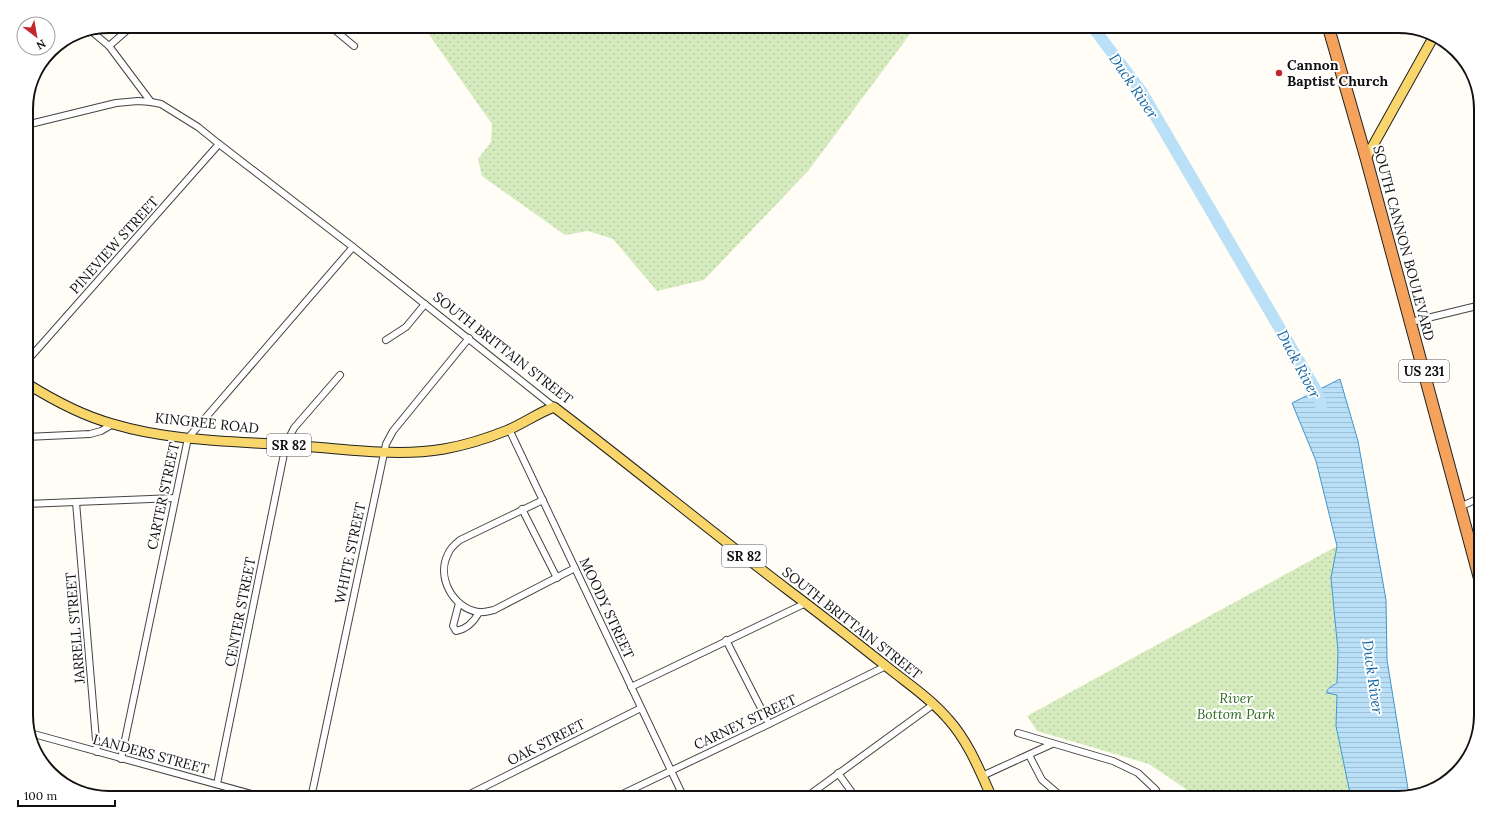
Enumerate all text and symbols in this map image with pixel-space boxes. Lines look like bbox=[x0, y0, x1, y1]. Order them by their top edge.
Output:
north arrow bbox=[16, 16, 56, 56]
text: N bbox=[33, 36, 48, 53]
water label: Duck River bbox=[1105, 50, 1163, 123]
place label: Cannon Baptist Church bbox=[1287, 56, 1388, 90]
marker: Cannon Baptist Church bbox=[1274, 68, 1284, 78]
street label: SOUTH CANNON BOULEVARD bbox=[1369, 143, 1439, 343]
street label: PINEVIEW STREET bbox=[66, 193, 162, 297]
street label: SOUTH BRITTAIN STREET bbox=[429, 288, 577, 408]
water label: Duck River bbox=[1273, 326, 1325, 402]
road number: US 231 bbox=[1399, 360, 1449, 382]
street label: KINGREE ROAD bbox=[154, 409, 260, 437]
road number: SR 82 bbox=[267, 434, 311, 456]
street label: CARTER STREET bbox=[143, 441, 183, 551]
street label: WHITE STREET bbox=[330, 501, 370, 605]
road number: SR 82 bbox=[722, 545, 766, 567]
street label: MOODY STREET bbox=[576, 554, 638, 662]
street label: CENTER STREET bbox=[221, 556, 259, 668]
street label: SOUTH BRITTAIN STREET bbox=[778, 563, 926, 683]
street label: JARRELL STREET bbox=[61, 571, 89, 685]
water label: Duck River bbox=[1358, 639, 1388, 716]
park label: River Bottom Park bbox=[1197, 689, 1275, 723]
street label: CARNEY STREET bbox=[691, 690, 799, 754]
street label: OAK STREET bbox=[504, 715, 588, 769]
street label: LANDERS STREET bbox=[91, 730, 211, 778]
scale bar bbox=[18, 782, 115, 808]
text: 100 m bbox=[24, 788, 57, 803]

